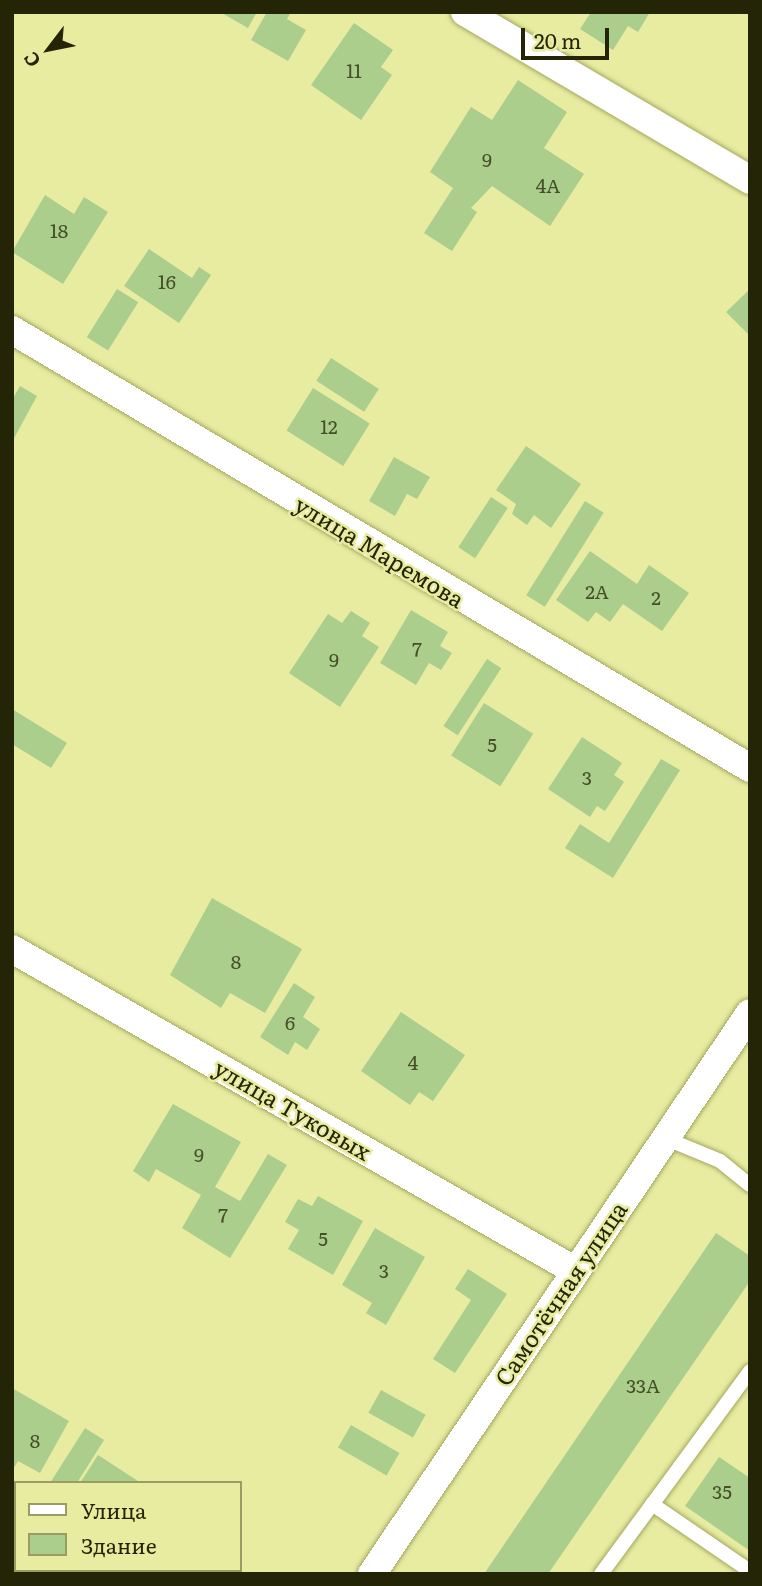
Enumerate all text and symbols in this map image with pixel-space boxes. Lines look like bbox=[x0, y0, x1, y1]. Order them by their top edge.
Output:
north arrow bbox=[14, 14, 84, 84]
scale bar bbox=[524, 14, 612, 58]
text: 20 m bbox=[534, 24, 581, 55]
text: С bbox=[16, 47, 47, 73]
house number: 11 bbox=[346, 60, 362, 82]
house number: 9 bbox=[482, 149, 492, 171]
house number: 4А bbox=[536, 175, 560, 197]
house number: 18 bbox=[50, 220, 68, 242]
house number: 16 bbox=[158, 271, 176, 293]
house number: 12 bbox=[320, 416, 338, 438]
street label: улица Маремова bbox=[290, 489, 470, 613]
house number: 2А bbox=[585, 581, 609, 603]
house number: 2 bbox=[651, 587, 661, 609]
house number: 7 bbox=[412, 638, 422, 660]
house number: 9 bbox=[329, 649, 339, 671]
house number: 5 bbox=[487, 734, 497, 756]
house number: 3 bbox=[582, 767, 592, 789]
house number: 8 bbox=[231, 951, 241, 973]
house number: 6 bbox=[285, 1012, 295, 1034]
house number: 4 bbox=[408, 1052, 418, 1074]
street label: улица Туковых bbox=[210, 1053, 376, 1165]
house number: 9 bbox=[194, 1144, 204, 1166]
street label: Самотёчная улица bbox=[488, 1196, 632, 1390]
house number: 7 bbox=[218, 1204, 228, 1226]
house number: 5 bbox=[318, 1228, 328, 1250]
house number: 3 bbox=[379, 1260, 389, 1282]
house number: 33А bbox=[626, 1375, 660, 1397]
house number: 8 bbox=[30, 1430, 40, 1452]
legend bbox=[14, 1481, 242, 1572]
house number: 35 bbox=[712, 1481, 732, 1503]
text: Улица bbox=[81, 1494, 146, 1525]
text: Здание bbox=[81, 1529, 157, 1560]

